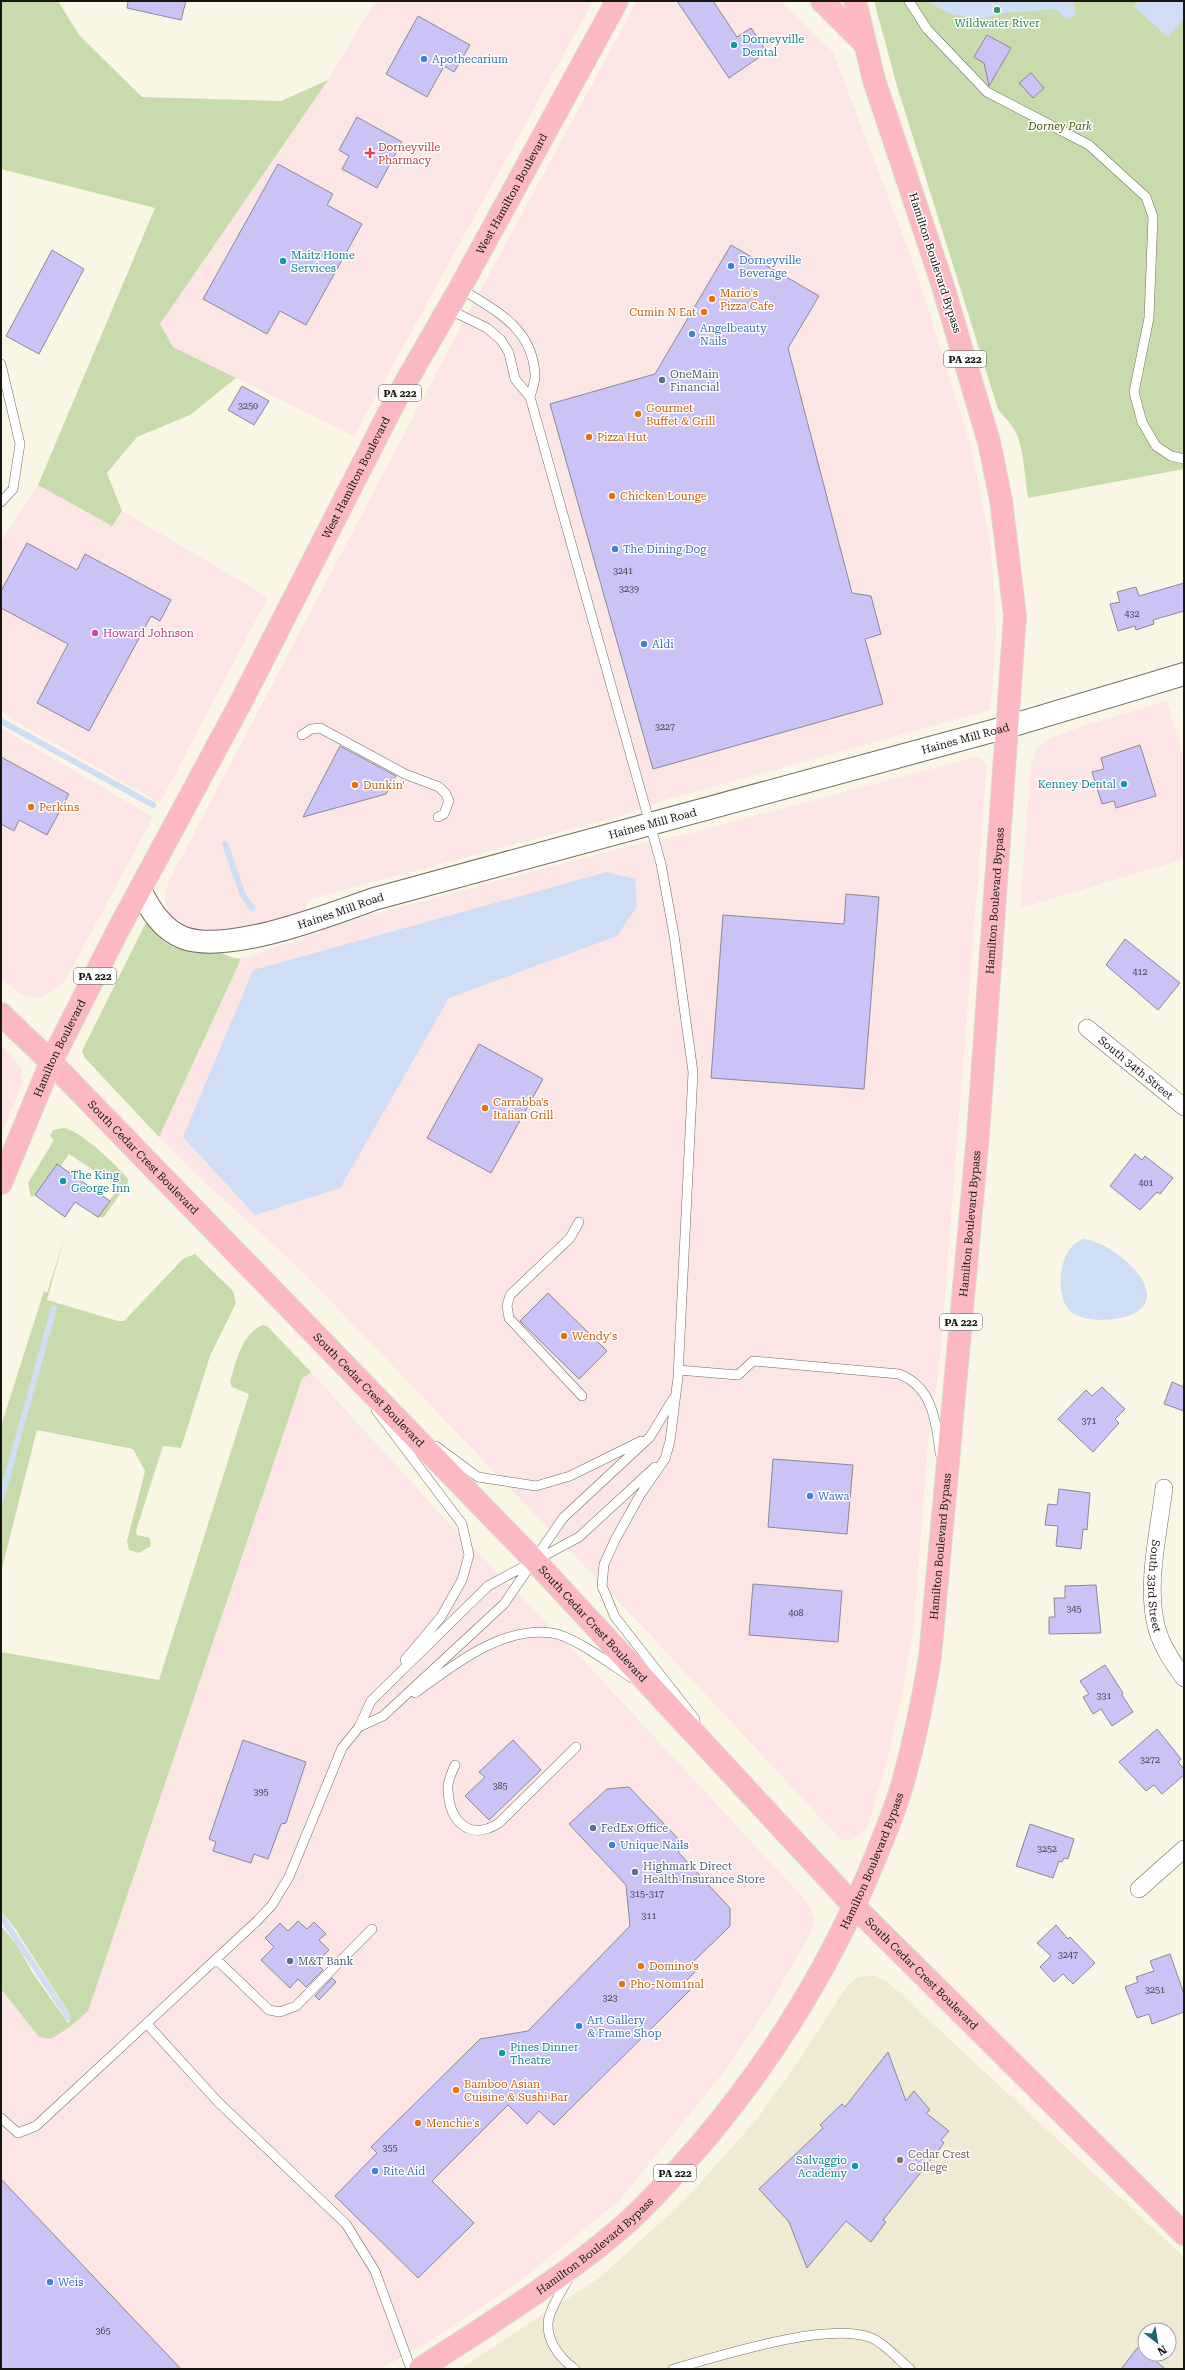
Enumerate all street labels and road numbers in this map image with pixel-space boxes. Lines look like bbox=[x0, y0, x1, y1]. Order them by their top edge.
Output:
street label: West Hamilton Boulevard bbox=[473, 131, 550, 256]
street label: Hamilton Boulevard Bypass bbox=[906, 191, 964, 335]
road number: PA 222 bbox=[944, 351, 986, 367]
road number: PA 222 bbox=[379, 385, 421, 401]
street label: West Hamilton Boulevard bbox=[319, 414, 392, 541]
street label: Haines Mill Road bbox=[920, 720, 1011, 756]
street label: Haines Mill Road bbox=[607, 805, 698, 841]
street label: Hamilton Boulevard Bypass bbox=[983, 827, 1006, 974]
street label: Haines Mill Road bbox=[296, 890, 385, 931]
road number: PA 222 bbox=[74, 968, 116, 984]
street label: Hamilton Boulevard bbox=[31, 997, 88, 1099]
street label: South 34th Street bbox=[1096, 1033, 1176, 1102]
street label: South Cedar Crest Boulevard bbox=[85, 1098, 202, 1217]
street label: Hamilton Boulevard Bypass bbox=[957, 1150, 983, 1297]
road number: PA 222 bbox=[940, 1314, 982, 1330]
street label: South Cedar Crest Boulevard bbox=[311, 1330, 427, 1450]
street label: Hamilton Boulevard Bypass bbox=[927, 1473, 953, 1620]
street label: South 33rd Street bbox=[1146, 1539, 1164, 1634]
street label: South Cedar Crest Boulevard bbox=[536, 1563, 650, 1685]
street label: Hamilton Boulevard Bypass bbox=[837, 1791, 906, 1931]
street label: South Cedar Crest Boulevard bbox=[863, 1915, 981, 2032]
road number: PA 222 bbox=[654, 2165, 696, 2181]
street label: Hamilton Boulevard Bypass bbox=[534, 2195, 656, 2297]

